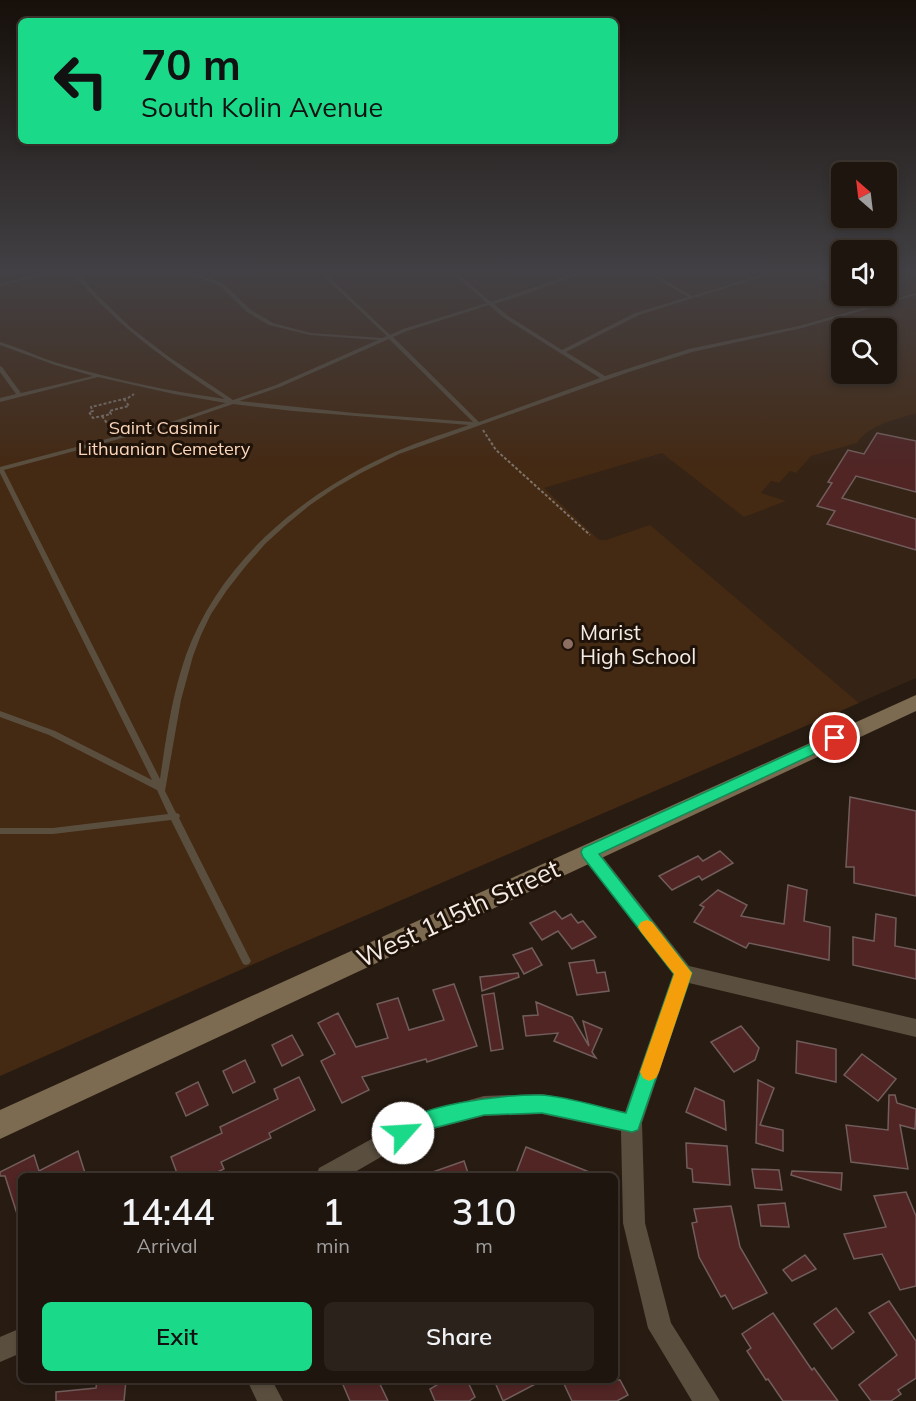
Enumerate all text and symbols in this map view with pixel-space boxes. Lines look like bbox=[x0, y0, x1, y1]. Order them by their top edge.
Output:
text: 70 m bbox=[141, 38, 241, 91]
icon: left bbox=[42, 42, 120, 120]
text: South Kolin Avenue bbox=[141, 90, 383, 124]
north arrow bbox=[831, 162, 897, 228]
map controls bbox=[831, 162, 897, 384]
button: sound bbox=[831, 240, 897, 306]
button: search bbox=[831, 318, 897, 384]
park label: Saint Casimir Lithuanian Cemetery bbox=[78, 416, 251, 460]
place label: Marist High School bbox=[580, 619, 696, 669]
marker: Marist High School bbox=[561, 637, 575, 651]
pin bbox=[809, 712, 860, 763]
icon: arrive bbox=[818, 721, 851, 754]
street label: West 115th Street bbox=[351, 852, 565, 974]
position arrow bbox=[371, 1101, 435, 1165]
text: 14:44 bbox=[120, 1189, 214, 1234]
text: 1 bbox=[322, 1189, 344, 1234]
text: 310 bbox=[452, 1189, 516, 1234]
text: Arrival bbox=[136, 1233, 198, 1258]
text: min bbox=[316, 1233, 350, 1258]
text: m bbox=[475, 1233, 493, 1258]
button: Exit bbox=[42, 1302, 312, 1371]
button: Share bbox=[324, 1302, 594, 1371]

